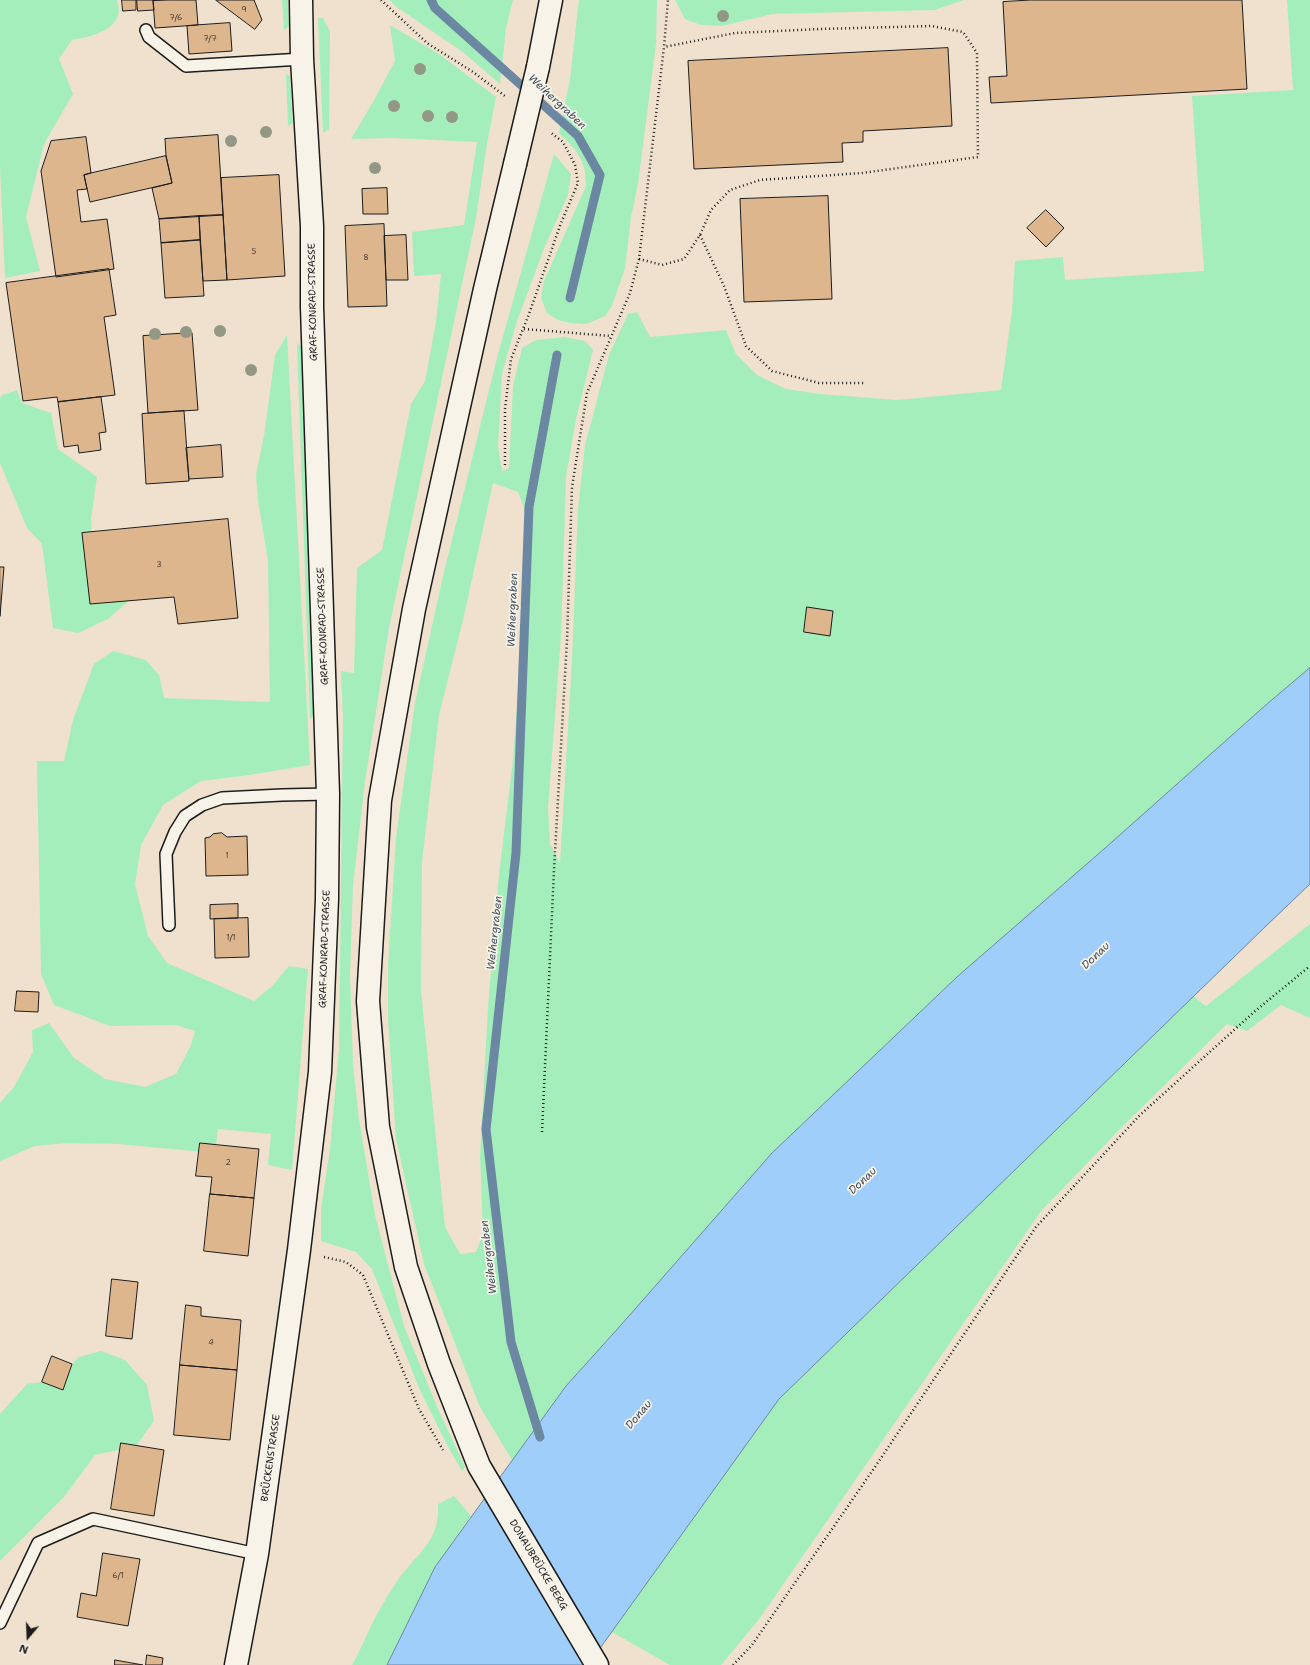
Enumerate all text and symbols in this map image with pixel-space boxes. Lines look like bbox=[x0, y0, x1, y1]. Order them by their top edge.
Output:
house number: 9 bbox=[241, 5, 247, 15]
house number: 7/6 bbox=[169, 13, 183, 23]
house number: 7/7 bbox=[203, 34, 217, 44]
water label: Weihergraben bbox=[525, 72, 589, 132]
street label: GRAF-KONRAD-STRASSE bbox=[306, 243, 320, 361]
house number: 5 bbox=[252, 247, 256, 257]
house number: 8 bbox=[363, 253, 369, 263]
house number: 3 bbox=[156, 560, 162, 570]
street label: GRAF-KONRAD-STRASSE bbox=[315, 567, 331, 685]
water label: Weihergraben bbox=[505, 573, 521, 647]
house number: 1 bbox=[225, 851, 229, 861]
street label: GRAF-KONRAD-STRASSE bbox=[317, 890, 333, 1008]
water label: Weihergraben bbox=[485, 895, 505, 971]
house number: 1/1 bbox=[226, 933, 236, 943]
water label: Donau bbox=[1079, 940, 1113, 972]
house number: 2 bbox=[225, 1158, 231, 1168]
water label: Donau bbox=[846, 1165, 880, 1197]
water label: Weihergraben bbox=[478, 1219, 500, 1295]
house number: 4 bbox=[208, 1338, 214, 1348]
water label: Donau bbox=[623, 1398, 655, 1432]
street label: BRÜCKENSTRASSE bbox=[259, 1414, 283, 1502]
street label: DONAUBRÜCKE BERG bbox=[506, 1518, 570, 1612]
house number: 6/1 bbox=[112, 1571, 124, 1581]
north arrow bbox=[8, 1617, 48, 1657]
text: N bbox=[17, 1640, 30, 1657]

